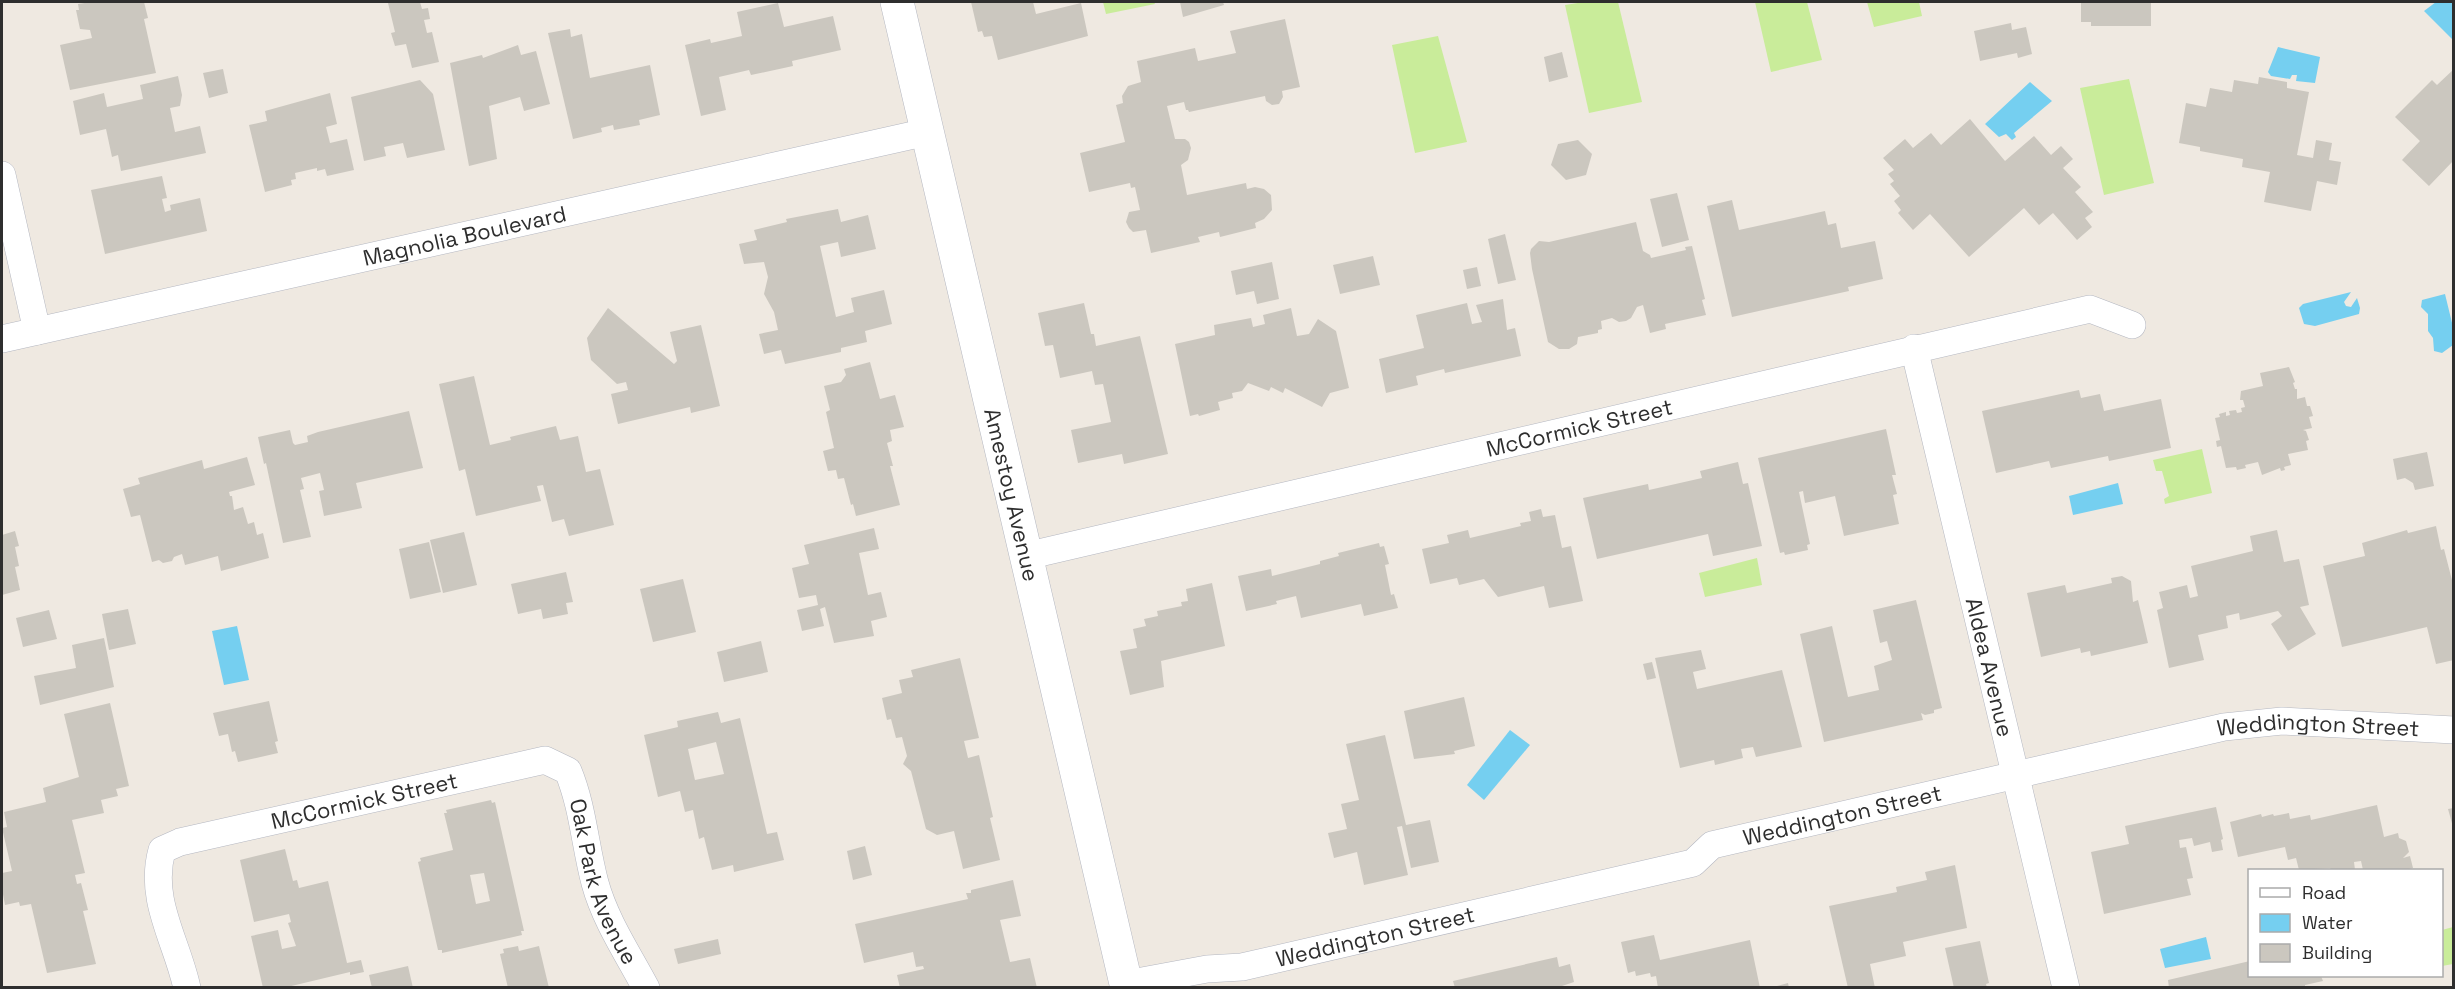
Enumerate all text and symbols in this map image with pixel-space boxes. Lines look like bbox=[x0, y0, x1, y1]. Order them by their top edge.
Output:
street label: Magnolia Boulevard bbox=[360, 199, 569, 272]
street label: McCormick Street bbox=[1483, 392, 1675, 463]
street label: Amestoy Avenue bbox=[978, 405, 1046, 584]
street label: Aldea Avenue bbox=[1960, 595, 2020, 740]
street label: Weddington Street bbox=[2215, 707, 2420, 742]
street label: McCormick Street bbox=[268, 766, 460, 835]
street label: Weddington Street bbox=[1740, 779, 1944, 851]
street label: Oak Park Avenue bbox=[564, 796, 644, 969]
legend bbox=[2248, 869, 2443, 977]
text: Road bbox=[2302, 881, 2346, 904]
street label: Weddington Street bbox=[1273, 900, 1477, 973]
text: Water bbox=[2302, 911, 2353, 934]
text: Building bbox=[2302, 941, 2372, 964]

